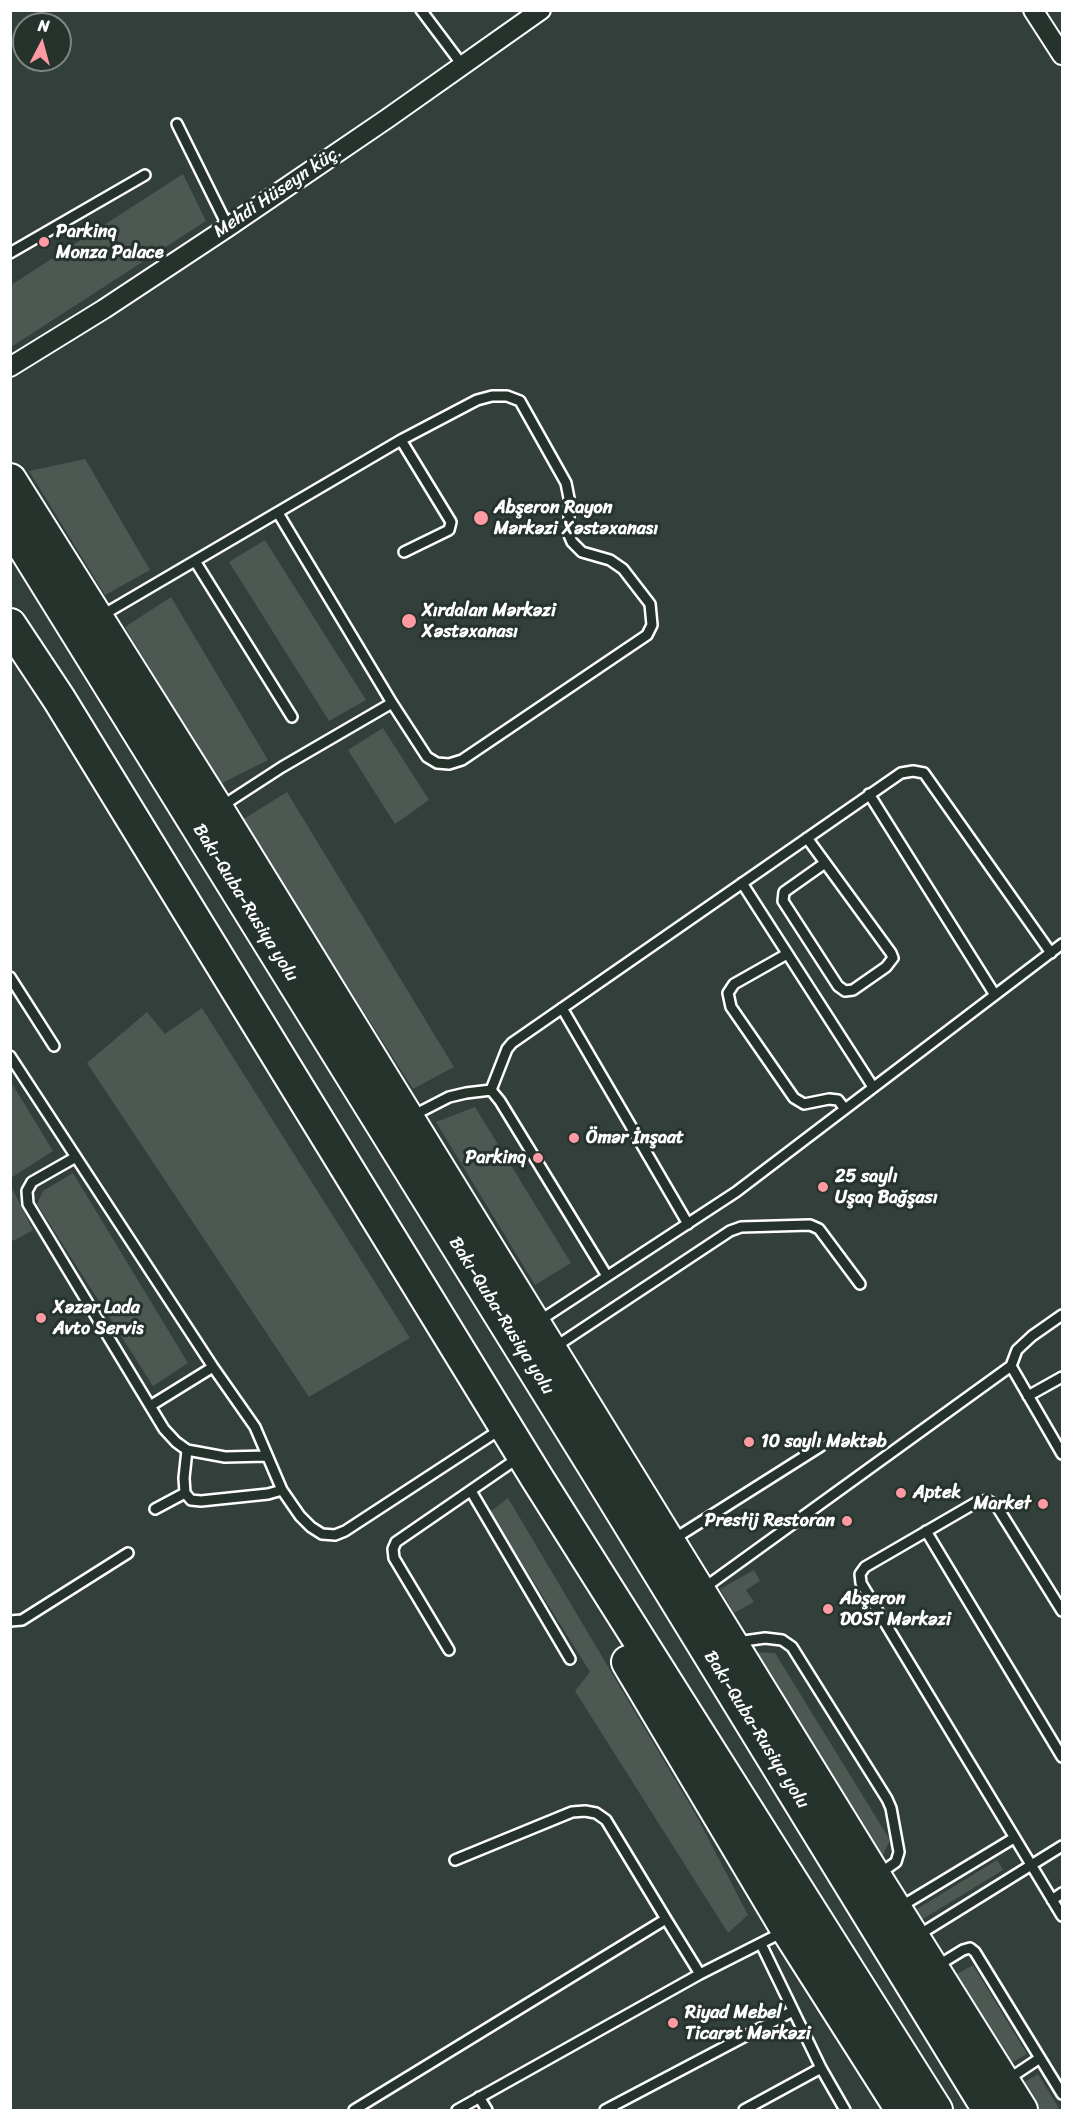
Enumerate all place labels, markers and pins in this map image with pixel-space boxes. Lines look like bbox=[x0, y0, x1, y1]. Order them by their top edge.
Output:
place label: Parkinq Monza Palace bbox=[56, 221, 164, 264]
marker: Parkinq Monza Palace bbox=[37, 235, 51, 249]
place label: Abşeron Rayon Mərkəzi Xəstəxanası bbox=[494, 497, 658, 540]
marker: Abşeron Rayon Mərkəzi Xəstəxanası bbox=[472, 509, 490, 527]
place label: Xırdalan Mərkəzi Xəstəxanası bbox=[422, 600, 556, 642]
marker: Xırdalan Mərkəzi Xəstəxanası bbox=[400, 612, 418, 630]
place label: Ömər İnşaat bbox=[586, 1127, 684, 1149]
marker: Ömər İnşaat bbox=[567, 1131, 581, 1145]
place label: Parkinq bbox=[466, 1147, 526, 1169]
marker: Parkinq bbox=[531, 1151, 545, 1165]
place label: 25 saylı Uşaq Bağşası bbox=[835, 1166, 938, 1208]
marker: 25 saylı Uşaq Bağşası bbox=[816, 1180, 830, 1194]
place label: Xəzər Lada Avto Servis bbox=[53, 1297, 144, 1340]
marker: Xəzər Lada Avto Servis bbox=[34, 1311, 48, 1325]
place label: 10 saylı Məktəb bbox=[761, 1431, 887, 1453]
marker: 10 saylı Məktəb bbox=[742, 1435, 756, 1449]
place label: Aptek bbox=[913, 1482, 961, 1504]
marker: Aptek bbox=[894, 1486, 908, 1500]
place label: Market bbox=[974, 1493, 1031, 1515]
marker: Market bbox=[1036, 1497, 1050, 1511]
place label: Prestij Restoran bbox=[705, 1510, 835, 1532]
marker: Prestij Restoran bbox=[840, 1514, 854, 1528]
place label: Abşeron DOST Mərkəzi bbox=[840, 1588, 951, 1630]
marker: Abşeron DOST Mərkəzi bbox=[821, 1602, 835, 1616]
place label: Riyad Mebel Ticarət Mərkəzi bbox=[685, 2002, 811, 2044]
marker: Riyad Mebel Ticarət Mərkəzi bbox=[666, 2016, 680, 2030]

